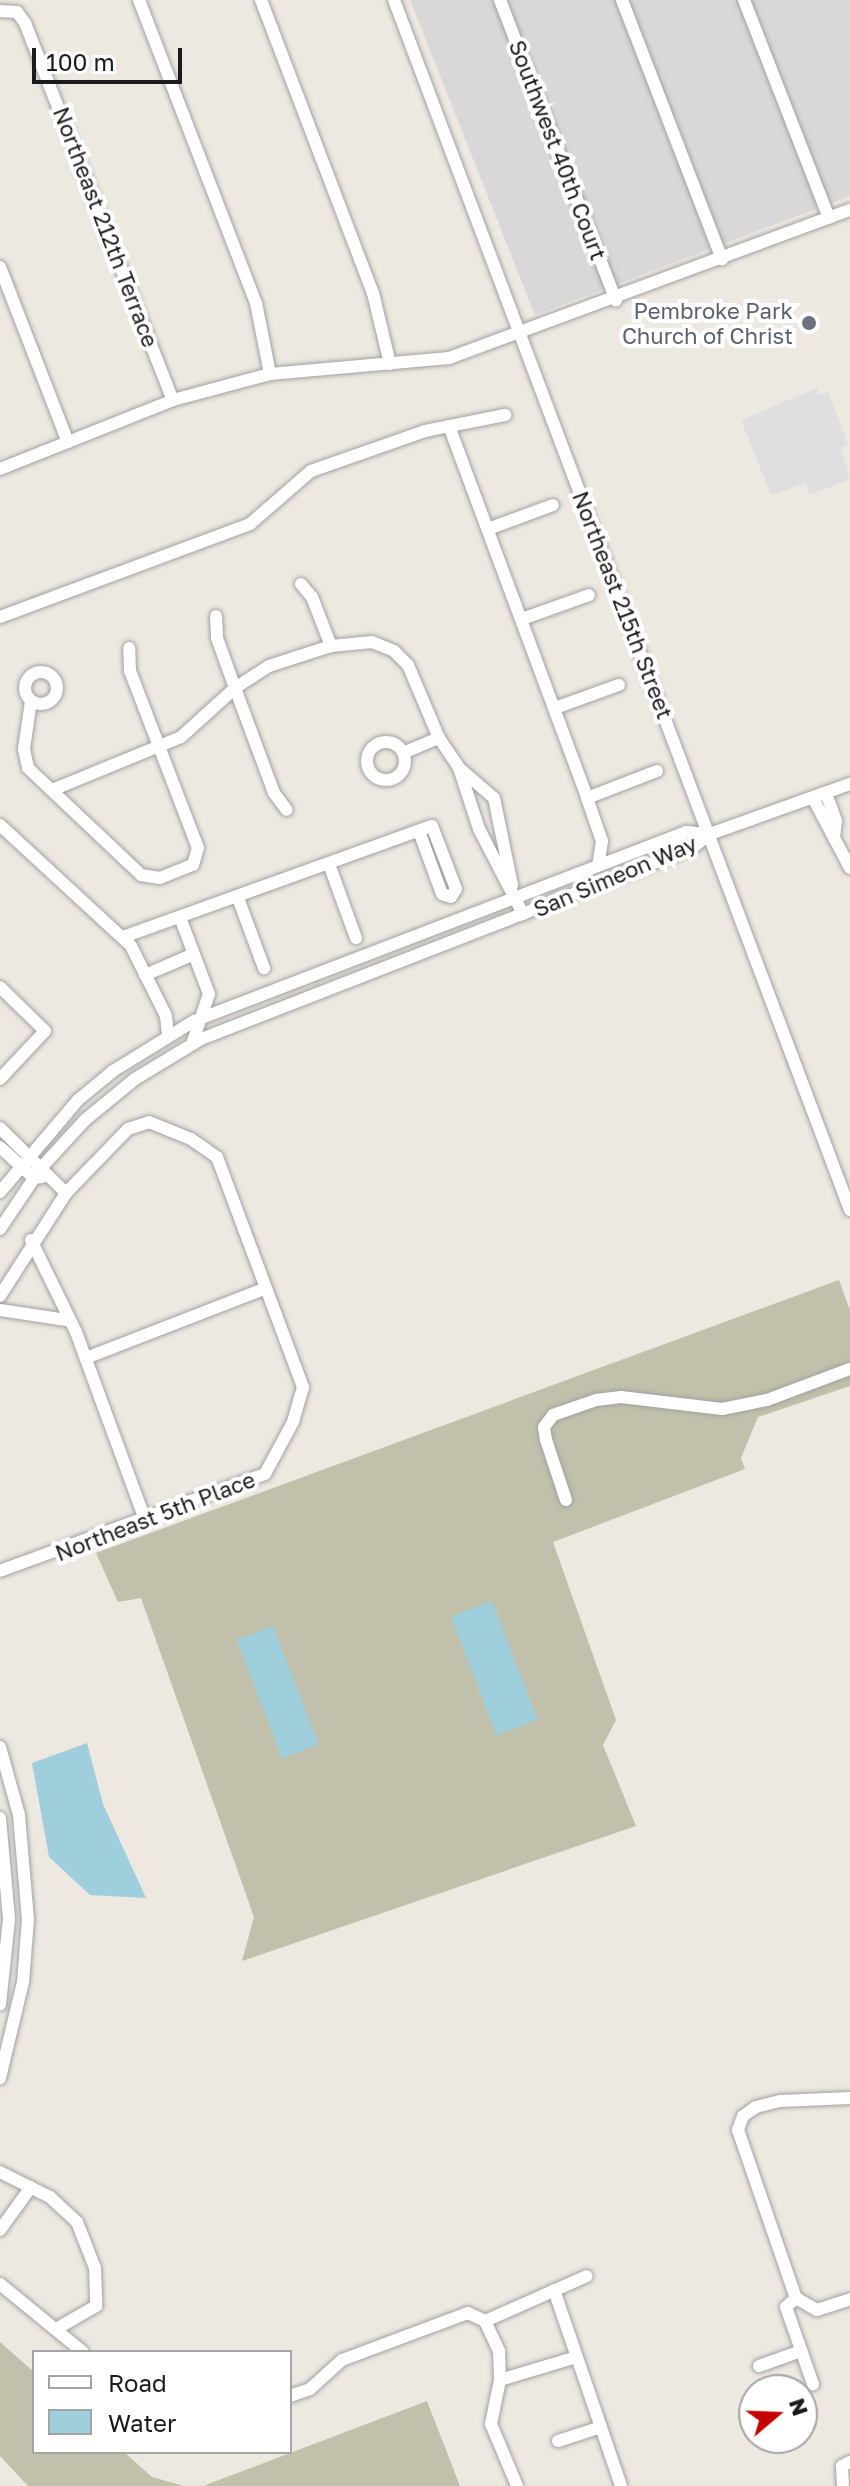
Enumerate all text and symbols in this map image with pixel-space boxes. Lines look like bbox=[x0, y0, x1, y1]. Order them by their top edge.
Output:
scale bar bbox=[36, 32, 186, 82]
street label: Southwest 40th Court bbox=[504, 36, 612, 264]
text: 100 m bbox=[46, 47, 115, 76]
street label: Northeast 212th Terrace bbox=[48, 103, 164, 351]
place label: Pembroke Park Church of Christ bbox=[622, 297, 793, 348]
marker: Pembroke Park Church of Christ bbox=[800, 314, 818, 332]
street label: Northeast 215th Street bbox=[567, 488, 679, 722]
street label: San Simeon Way bbox=[530, 830, 700, 922]
street label: Northeast 5th Place bbox=[51, 1466, 259, 1566]
legend bbox=[32, 2350, 292, 2454]
text: Road bbox=[108, 2368, 167, 2397]
north arrow bbox=[738, 2374, 818, 2454]
text: N bbox=[784, 2394, 815, 2419]
text: Water bbox=[108, 2408, 176, 2437]

